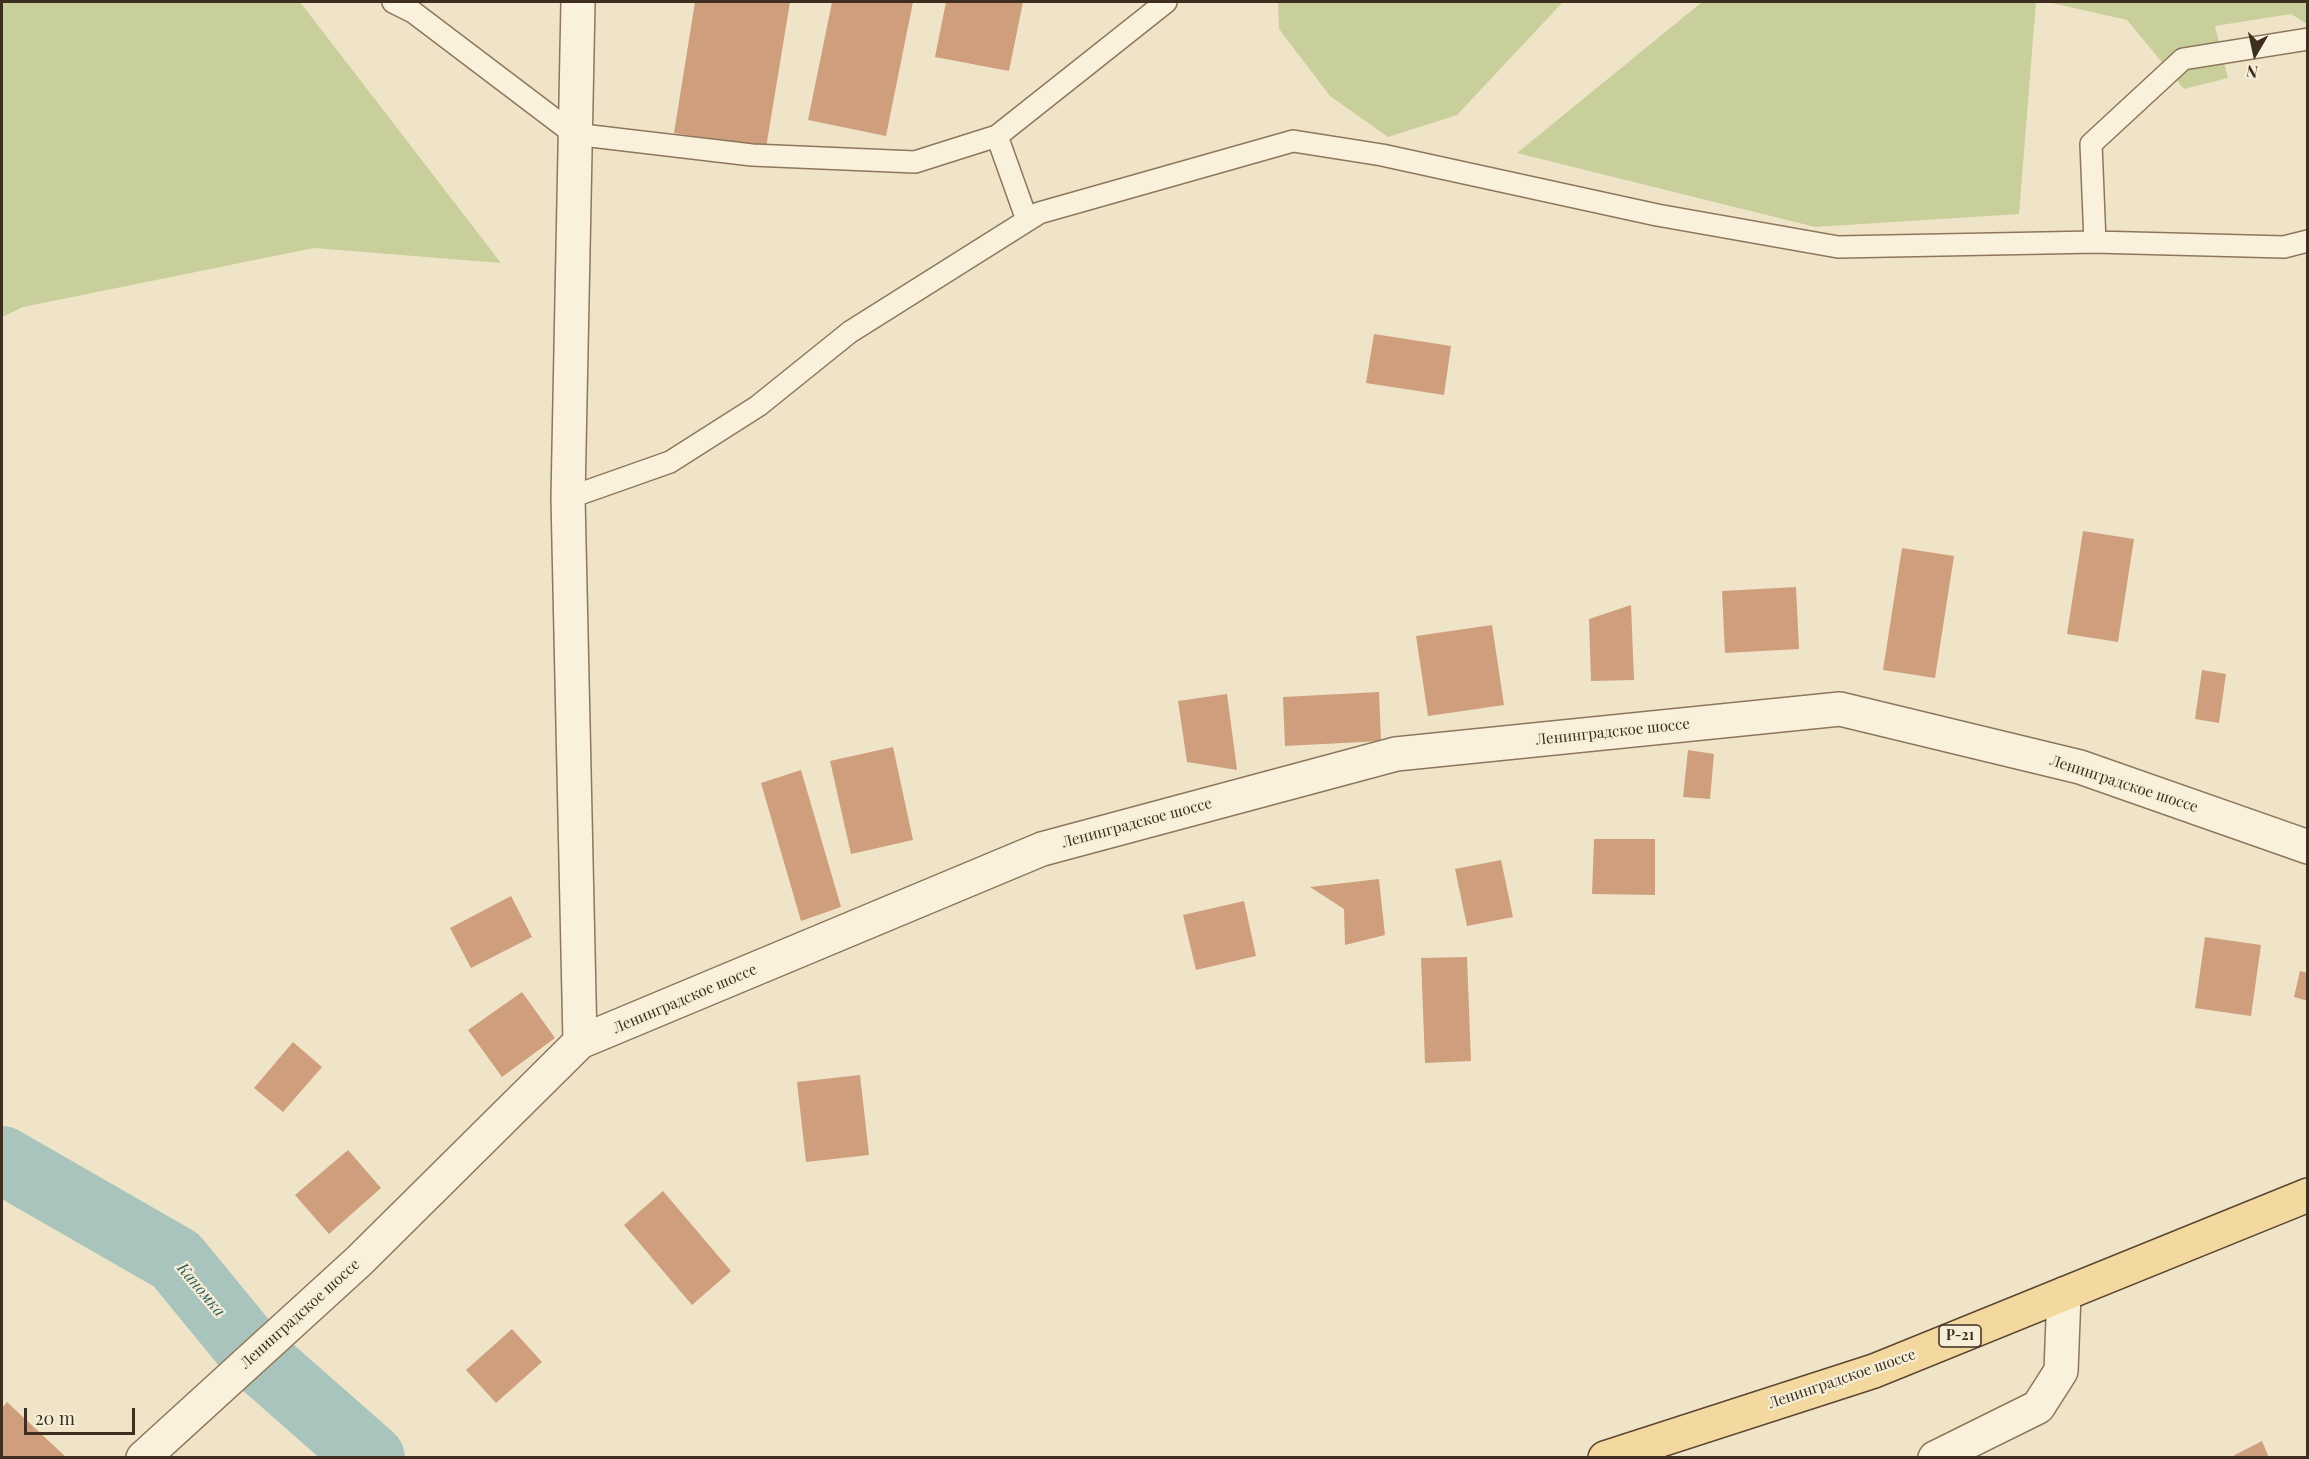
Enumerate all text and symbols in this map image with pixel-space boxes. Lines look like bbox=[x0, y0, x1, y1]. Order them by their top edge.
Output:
north arrow bbox=[2225, 24, 2285, 84]
text: N bbox=[2245, 61, 2259, 84]
street label: Ленинградское шоссе bbox=[1535, 715, 1691, 749]
street label: Ленинградское шоссе bbox=[2048, 752, 2200, 816]
street label: Ленинградское шоссе bbox=[1060, 794, 1214, 852]
street label: Ленинградское шоссе bbox=[610, 961, 760, 1037]
street label: Ленинградское шоссе bbox=[237, 1256, 363, 1372]
water label: Каномка bbox=[173, 1259, 229, 1321]
road number: Р-21 bbox=[1939, 1325, 1981, 1347]
street label: Ленинградское шоссе bbox=[1766, 1345, 1918, 1413]
scale bar bbox=[27, 1396, 138, 1434]
text: 20 m bbox=[35, 1406, 75, 1430]

